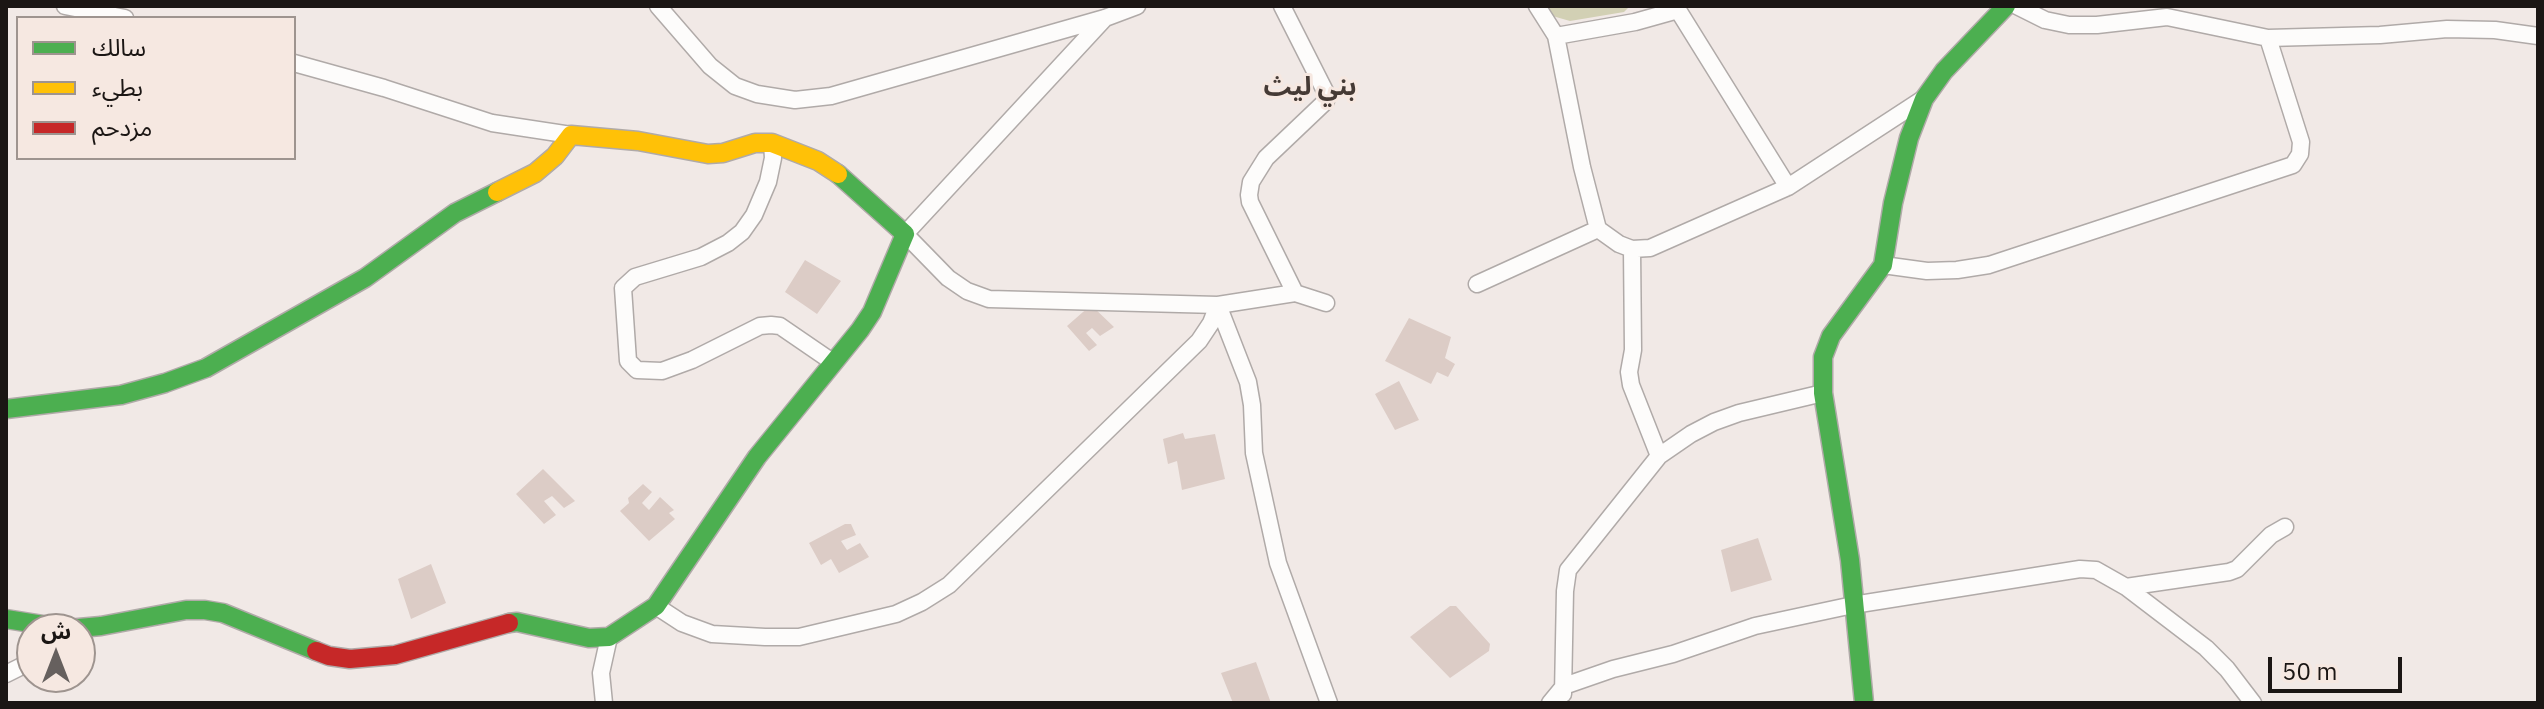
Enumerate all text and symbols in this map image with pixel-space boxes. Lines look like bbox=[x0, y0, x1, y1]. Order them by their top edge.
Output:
legend bbox=[16, 16, 296, 160]
text: سالك bbox=[92, 31, 146, 63]
text: بطيء bbox=[92, 71, 143, 103]
district label: بني ليث bbox=[1263, 71, 1357, 103]
text: مزدحم bbox=[92, 111, 152, 143]
north arrow bbox=[16, 613, 96, 693]
text: ش bbox=[41, 616, 71, 645]
scale bar bbox=[2272, 641, 2406, 691]
text: 50 m bbox=[2282, 655, 2337, 687]

